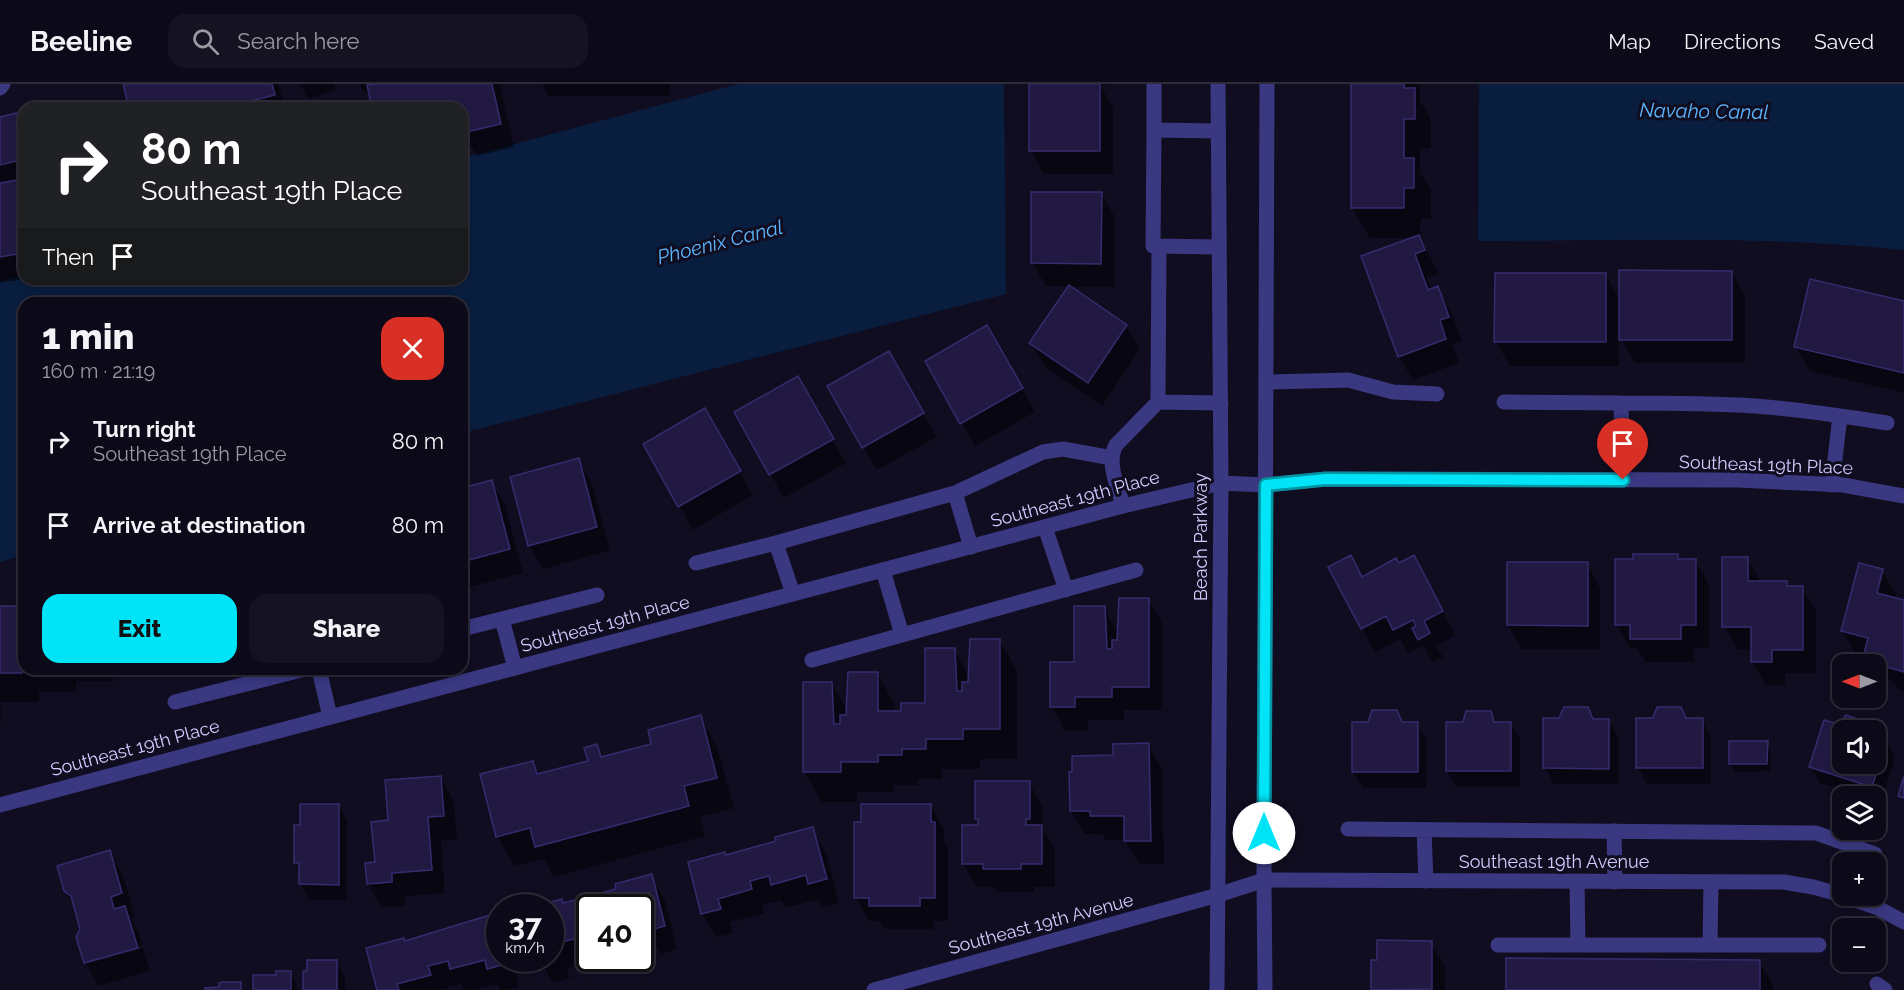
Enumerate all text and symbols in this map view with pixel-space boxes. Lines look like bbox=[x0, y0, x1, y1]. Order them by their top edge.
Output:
search box bbox=[168, 14, 588, 68]
text: Beeline bbox=[30, 25, 132, 58]
icon: search bbox=[189, 25, 222, 58]
text: Search here bbox=[237, 28, 359, 54]
text: Map bbox=[1608, 29, 1651, 54]
text: Directions bbox=[1684, 29, 1781, 54]
text: Saved bbox=[1814, 29, 1874, 54]
water label: Navaho Canal bbox=[1639, 98, 1769, 124]
text: 80 m bbox=[141, 125, 241, 174]
icon: right bbox=[42, 126, 120, 204]
text: Southeast 19th Place bbox=[141, 175, 402, 206]
water label: Phoenix Canal bbox=[655, 215, 785, 269]
icon: arrive bbox=[106, 240, 139, 273]
text: Then bbox=[42, 244, 94, 270]
text: 1 min bbox=[42, 315, 134, 357]
button: close bbox=[381, 317, 444, 380]
text: 160 m · 21:19 bbox=[42, 359, 155, 383]
text: Turn right bbox=[93, 416, 196, 442]
pin bbox=[1597, 418, 1648, 480]
icon: right bbox=[42, 425, 75, 458]
icon: arrive bbox=[1606, 427, 1639, 460]
text: 80 m bbox=[392, 428, 444, 454]
text: Southeast 19th Place bbox=[93, 442, 287, 466]
street label: Southeast 19th Place bbox=[1679, 451, 1854, 478]
street label: Southeast 19th Place bbox=[988, 466, 1162, 531]
street label: Beach Parkway bbox=[1190, 473, 1211, 601]
icon: arrive bbox=[42, 509, 75, 542]
text: Arrive at destination bbox=[93, 512, 306, 538]
text: 80 m bbox=[392, 512, 444, 538]
street label: Southeast 19th Place bbox=[518, 591, 692, 656]
button: Exit bbox=[42, 594, 237, 663]
button: Share bbox=[249, 594, 444, 663]
north arrow bbox=[1832, 654, 1886, 708]
map controls bbox=[1832, 654, 1886, 972]
street label: Southeast 19th Place bbox=[48, 715, 222, 780]
button: sound bbox=[1832, 720, 1886, 774]
button: layers bbox=[1832, 786, 1886, 840]
position arrow bbox=[1232, 801, 1296, 865]
street label: Southeast 19th Avenue bbox=[1459, 851, 1650, 872]
button: + bbox=[1832, 852, 1886, 906]
street label: Southeast 19th Avenue bbox=[946, 889, 1136, 958]
speed limit sign: 40 bbox=[576, 894, 654, 972]
text: 37 bbox=[508, 908, 542, 943]
button: − bbox=[1832, 918, 1886, 972]
text: km/h bbox=[505, 939, 545, 957]

